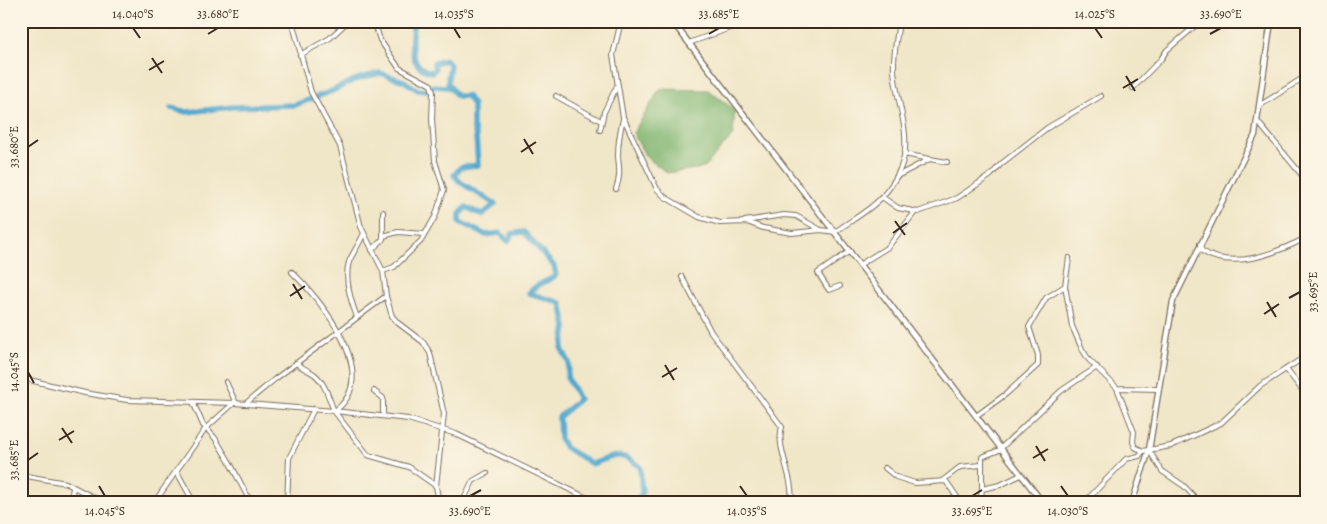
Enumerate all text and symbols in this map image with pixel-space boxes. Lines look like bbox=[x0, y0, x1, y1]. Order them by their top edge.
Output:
text: 14.040°S bbox=[112, 6, 154, 22]
text: 33.680°E bbox=[197, 6, 239, 22]
text: 14.035°S bbox=[434, 6, 474, 22]
text: 33.685°E bbox=[699, 6, 739, 22]
text: 14.025°S bbox=[1075, 6, 1115, 22]
text: 33.690°E bbox=[1200, 6, 1242, 22]
text: 33.680°E bbox=[6, 126, 22, 168]
text: 33.695°E bbox=[1305, 272, 1321, 312]
text: 14.045°S bbox=[6, 352, 22, 392]
text: 33.685°E bbox=[6, 440, 22, 480]
text: 14.045°S bbox=[85, 503, 125, 519]
text: 33.690°E bbox=[449, 503, 491, 519]
text: 14.035°S bbox=[727, 503, 767, 519]
text: 33.695°E bbox=[952, 503, 992, 519]
text: 14.030°S bbox=[1048, 503, 1088, 519]

